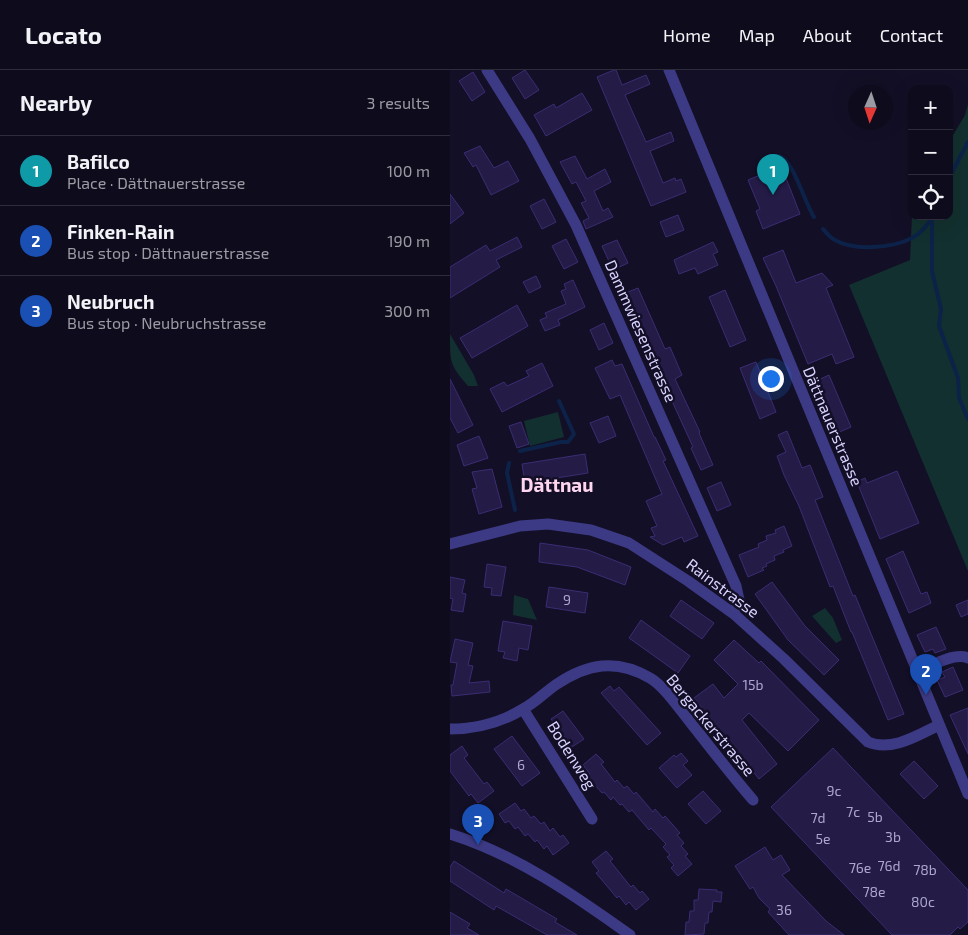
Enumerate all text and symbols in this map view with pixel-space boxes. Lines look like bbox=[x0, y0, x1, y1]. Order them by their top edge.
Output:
text: Locato bbox=[25, 20, 102, 49]
text: Home bbox=[663, 24, 711, 46]
text: Map bbox=[739, 24, 775, 46]
text: About bbox=[803, 24, 852, 46]
text: Contact bbox=[880, 24, 943, 46]
north arrow bbox=[848, 85, 893, 130]
map controls bbox=[908, 85, 953, 220]
button: + bbox=[908, 85, 953, 130]
text: Nearby bbox=[20, 90, 92, 115]
text: 3 results bbox=[367, 93, 430, 112]
button: − bbox=[908, 130, 953, 175]
text: Bafilco bbox=[67, 150, 130, 173]
pin: 1 bbox=[757, 154, 789, 195]
text: 1 bbox=[33, 161, 39, 180]
text: 100 m bbox=[387, 161, 430, 180]
text: Place · Dättnauerstrasse bbox=[67, 173, 245, 192]
button: locate bbox=[908, 175, 953, 220]
text: Finken-Rain bbox=[67, 220, 174, 243]
text: 2 bbox=[31, 231, 41, 250]
text: 190 m bbox=[387, 231, 430, 250]
text: Bus stop · Dättnauerstrasse bbox=[67, 243, 269, 262]
street label: Dammwiesenstrasse bbox=[602, 257, 681, 405]
text: Neubruch bbox=[67, 290, 154, 313]
text: 3 bbox=[31, 301, 41, 320]
text: 300 m bbox=[384, 301, 430, 320]
text: Bus stop · Neubruchstrasse bbox=[67, 313, 266, 332]
street label: Dättnauerstrasse bbox=[800, 363, 867, 488]
your location bbox=[758, 366, 784, 392]
district label: Dättnau bbox=[521, 473, 593, 496]
street label: Rainstrasse bbox=[683, 554, 763, 621]
house number: 9 bbox=[563, 591, 571, 608]
pin: 2 bbox=[910, 654, 942, 695]
street label: Bergackerstrasse bbox=[663, 670, 760, 780]
house number: 15b bbox=[742, 676, 764, 693]
street label: Bodenweg bbox=[544, 717, 601, 792]
house number: 6 bbox=[517, 756, 525, 773]
house number: 9c bbox=[827, 782, 842, 799]
house number: 7c bbox=[846, 803, 860, 820]
pin: 3 bbox=[462, 804, 494, 845]
house number: 5b bbox=[867, 808, 883, 825]
house number: 7d bbox=[810, 809, 826, 826]
house number: 3b bbox=[885, 828, 901, 845]
house number: 5e bbox=[815, 830, 831, 847]
house number: 76d bbox=[877, 857, 901, 874]
house number: 76e bbox=[849, 859, 871, 876]
house number: 78b bbox=[913, 861, 937, 878]
house number: 78e bbox=[862, 883, 886, 900]
house number: 80c bbox=[911, 893, 935, 910]
house number: 36 bbox=[776, 901, 792, 918]

